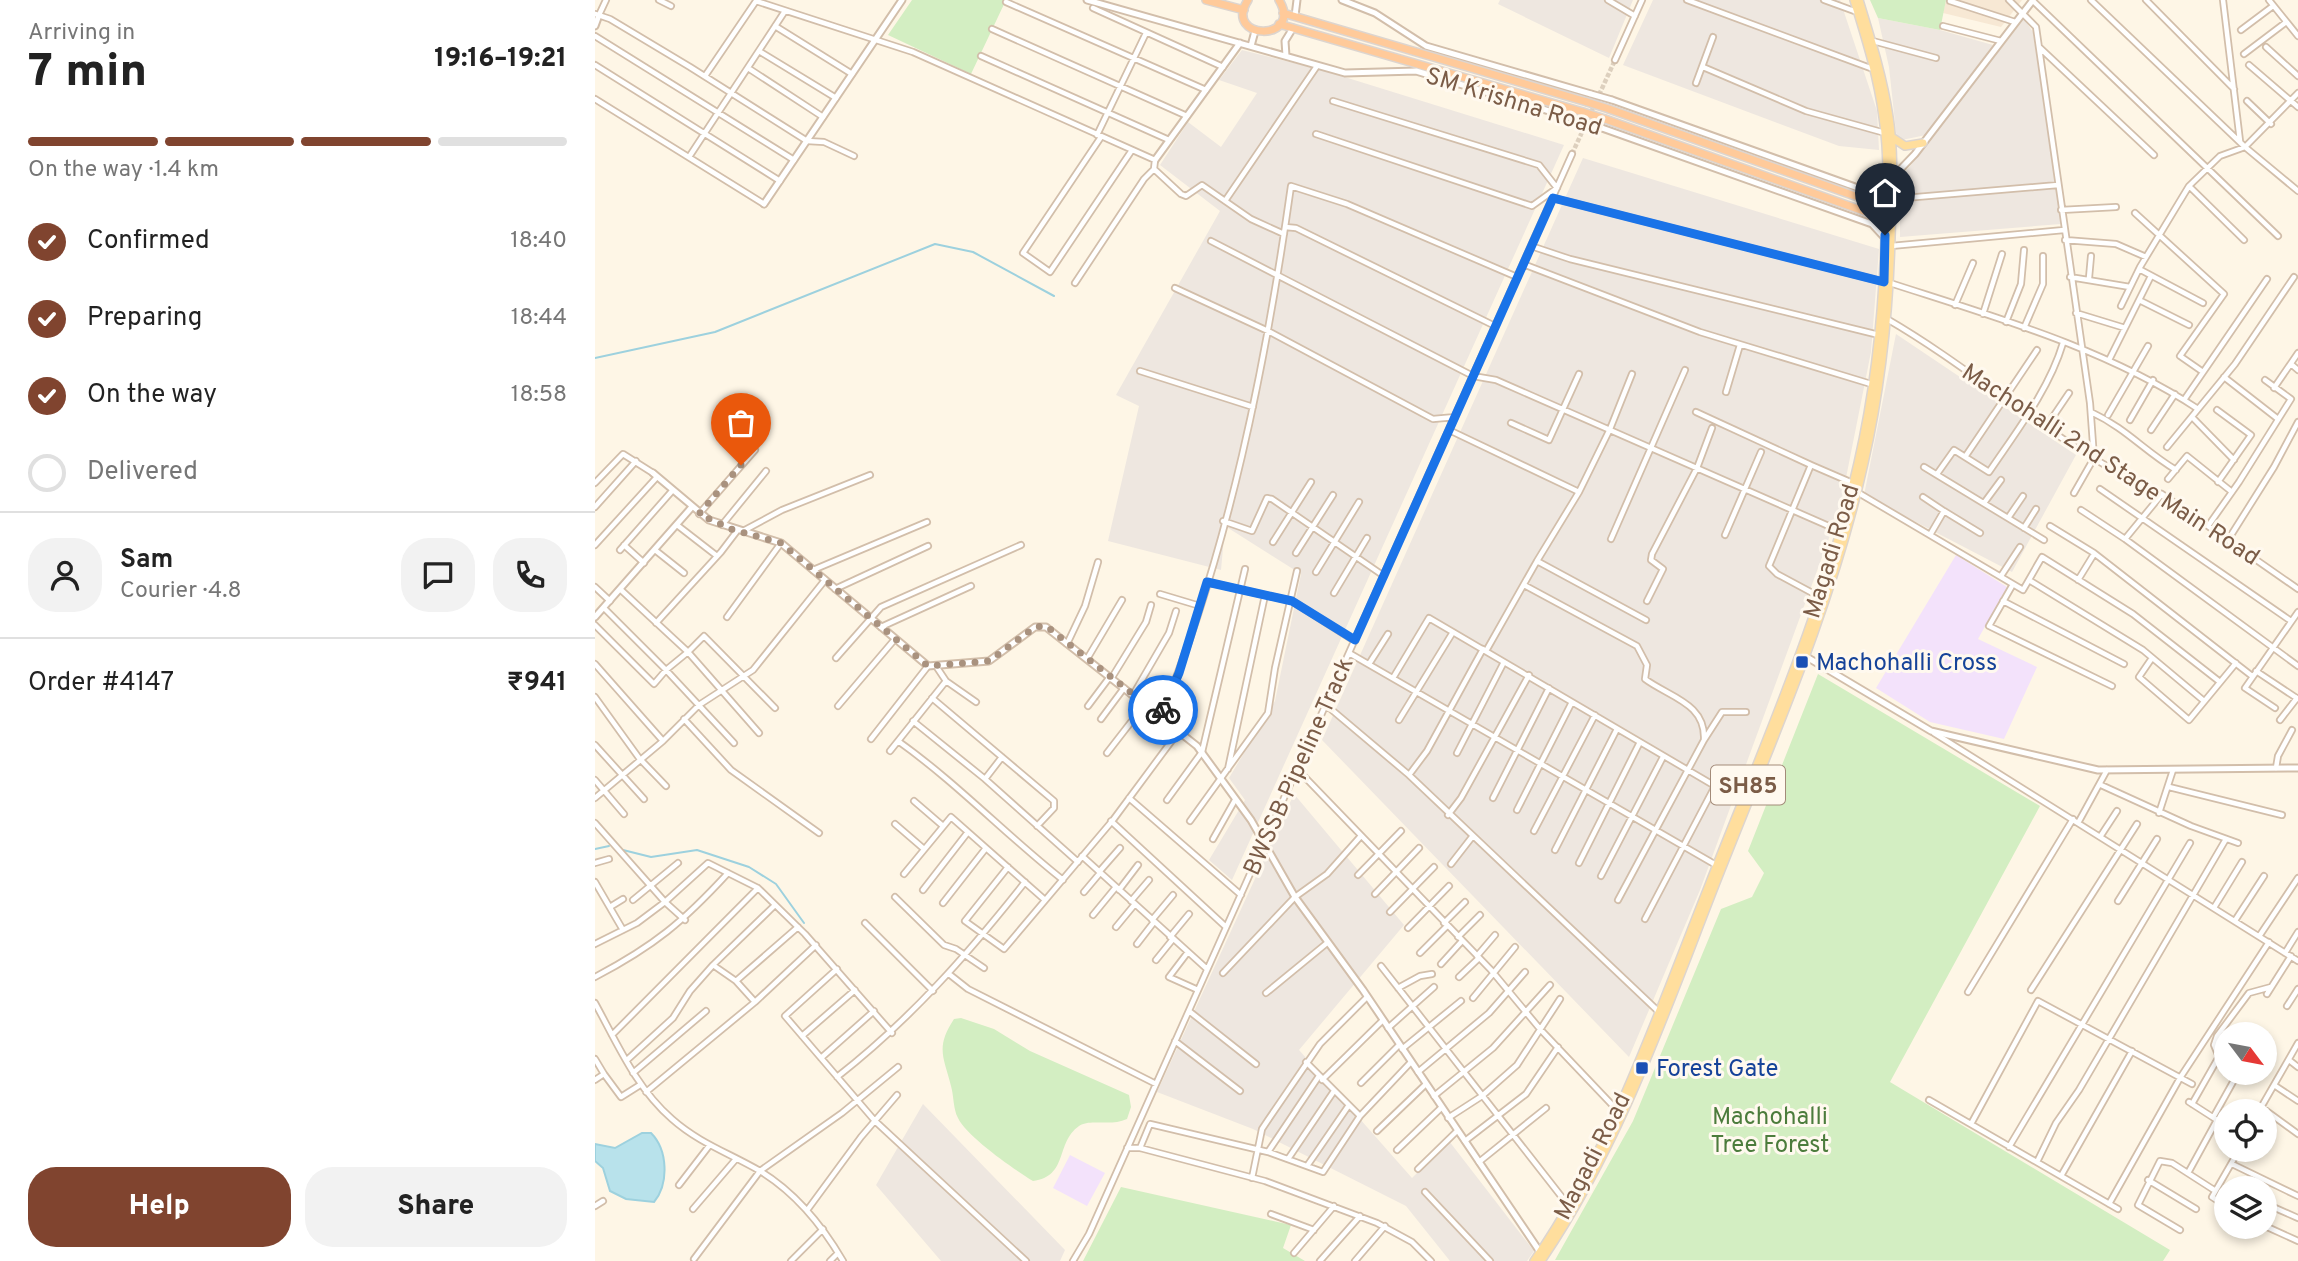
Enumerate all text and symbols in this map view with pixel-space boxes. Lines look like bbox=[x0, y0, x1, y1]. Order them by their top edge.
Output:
text: Arriving in bbox=[28, 19, 135, 48]
text: 19:16–19:21 bbox=[434, 43, 567, 76]
text: 7 min bbox=[28, 44, 147, 103]
street label: SM Krishna Road bbox=[1422, 62, 1605, 144]
text: On the way · 1.4 km bbox=[28, 156, 219, 185]
pin bbox=[1855, 163, 1915, 235]
icon: home bbox=[1866, 174, 1904, 212]
icon: check bbox=[28, 223, 66, 261]
text: Confirmed bbox=[87, 225, 210, 258]
text: 18:40 bbox=[510, 227, 567, 256]
icon: check bbox=[28, 300, 66, 338]
text: Preparing bbox=[87, 302, 202, 335]
text: 18:44 bbox=[511, 304, 567, 333]
street label: Machohalli 2nd Stage Main Road bbox=[1955, 358, 2264, 573]
icon: check bbox=[28, 377, 66, 415]
text: On the way bbox=[87, 379, 217, 412]
text: 18:58 bbox=[511, 381, 567, 410]
pin bbox=[711, 393, 771, 465]
icon: bag bbox=[722, 404, 760, 442]
text: Delivered bbox=[87, 456, 198, 489]
street label: Magadi Road bbox=[1798, 481, 1868, 622]
button: person bbox=[28, 538, 102, 612]
button: chat bbox=[401, 538, 475, 612]
button: phone bbox=[493, 538, 567, 612]
text: Sam bbox=[120, 544, 173, 577]
text: Courier · 4.8 bbox=[120, 577, 241, 606]
place label: Machohalli Cross bbox=[1816, 649, 1997, 679]
street label: BWSSB Pipeline Track bbox=[1238, 653, 1361, 881]
marker: Machohalli Cross bbox=[1794, 654, 1810, 670]
text: Order #4147 bbox=[28, 667, 174, 700]
text: ₹941 bbox=[507, 667, 567, 700]
courier bbox=[1128, 675, 1198, 745]
icon: bike bbox=[1144, 691, 1182, 729]
road number: SH85 bbox=[1711, 765, 1785, 804]
north arrow bbox=[2214, 1022, 2277, 1085]
map controls bbox=[2214, 1022, 2277, 1239]
place label: Forest Gate bbox=[1656, 1055, 1779, 1085]
marker: Forest Gate bbox=[1634, 1060, 1650, 1076]
street label: Magadi Road bbox=[1549, 1088, 1639, 1226]
button: locate bbox=[2214, 1099, 2277, 1162]
park label: Machohalli Tree Forest bbox=[1711, 1103, 1829, 1161]
button: Help bbox=[28, 1167, 291, 1247]
button: Share bbox=[305, 1167, 567, 1247]
button: layers bbox=[2214, 1176, 2277, 1239]

